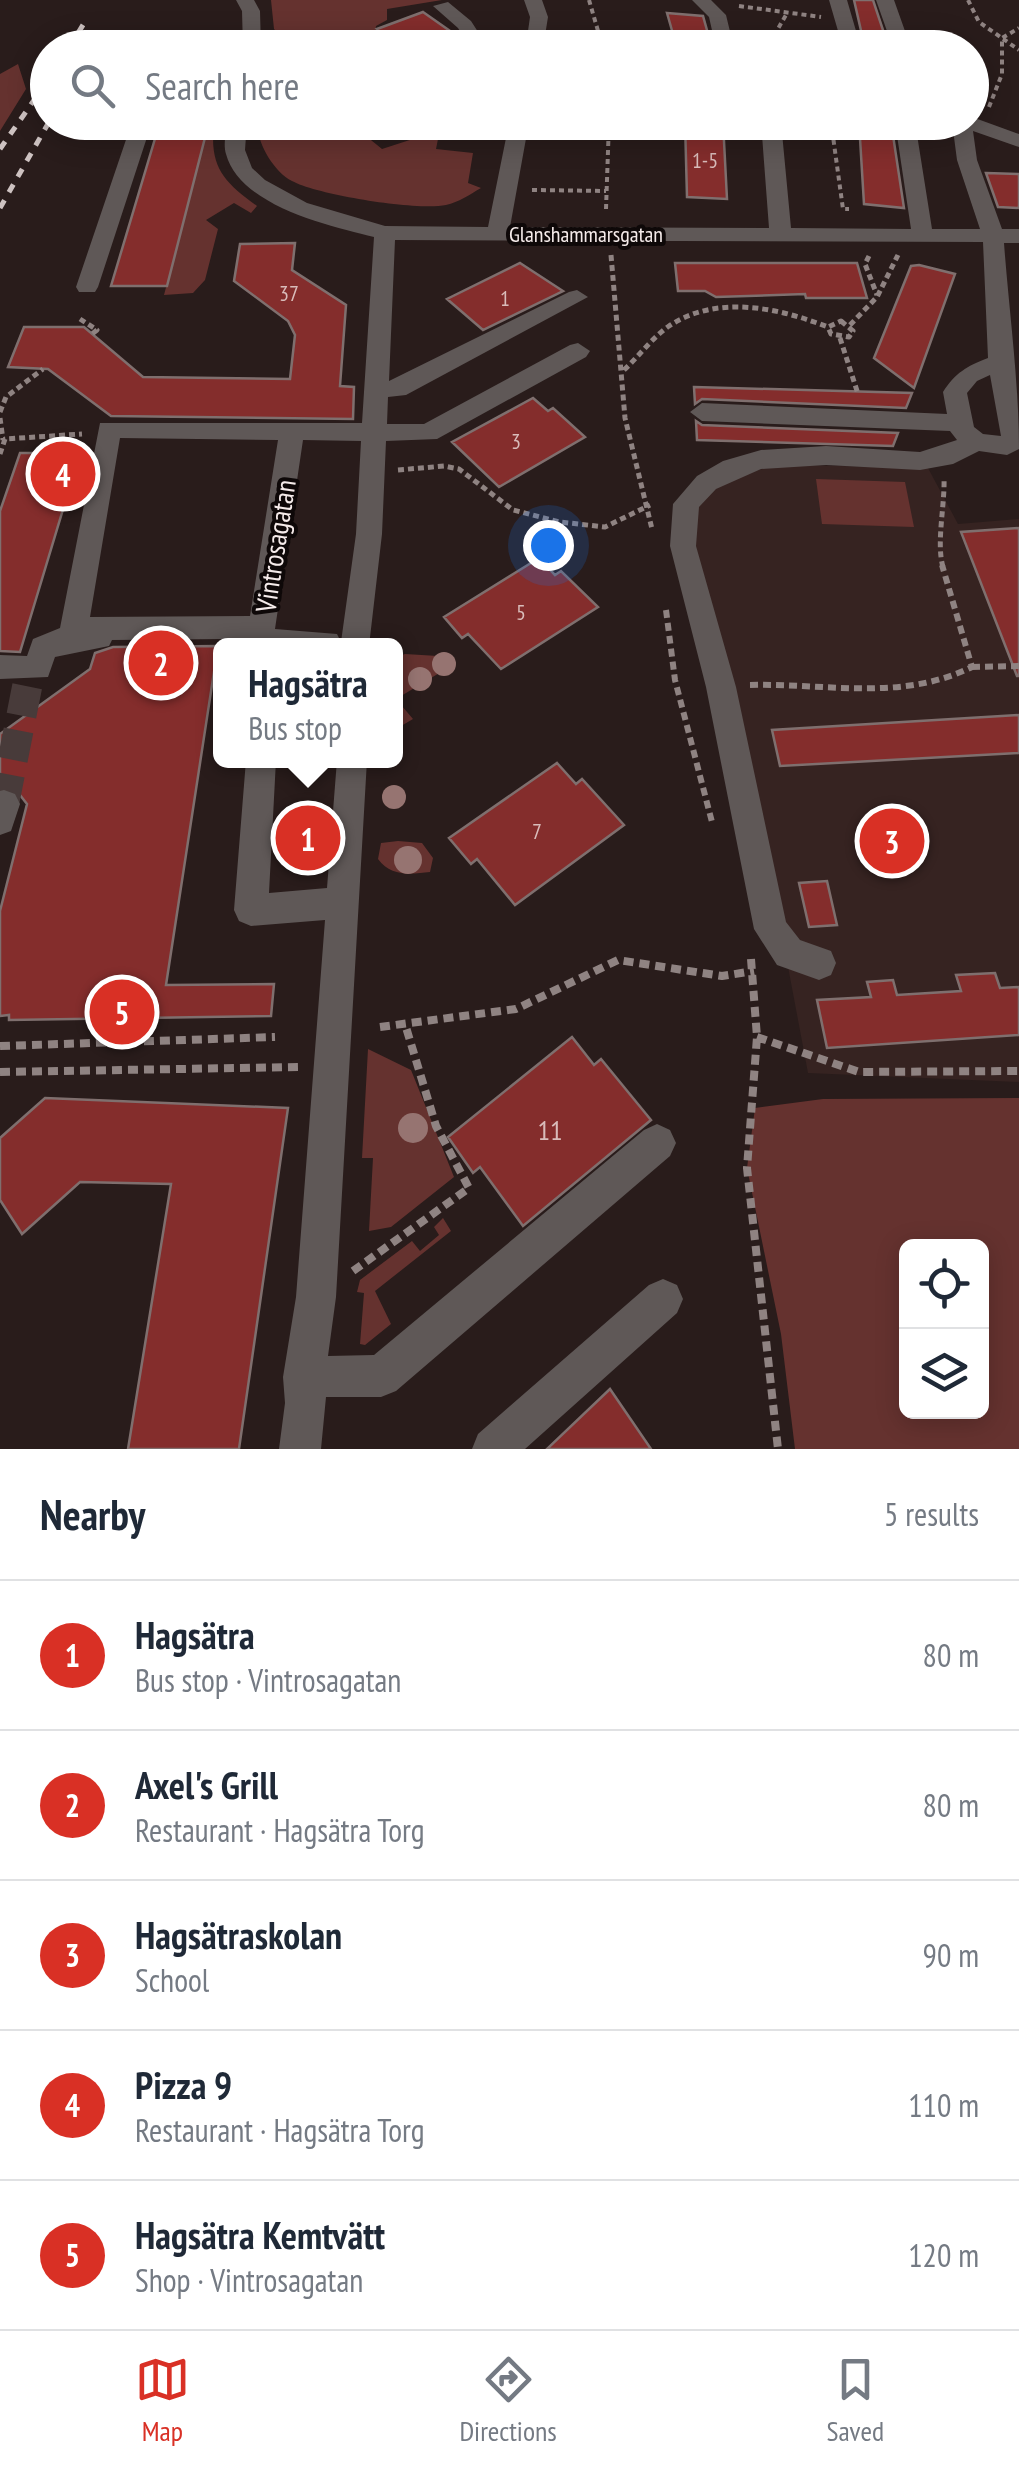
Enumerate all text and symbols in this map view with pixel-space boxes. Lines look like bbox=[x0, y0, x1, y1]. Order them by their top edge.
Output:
search box bbox=[30, 30, 989, 140]
icon: search bbox=[65, 58, 120, 113]
text: Search here bbox=[145, 61, 299, 110]
house number: 1-5 bbox=[692, 146, 718, 174]
street label: Glanshammarsgatan bbox=[509, 220, 663, 248]
house number: 37 bbox=[279, 279, 299, 307]
house number: 1 bbox=[500, 284, 510, 312]
house number: 3 bbox=[511, 427, 521, 455]
pin: 4 bbox=[30, 436, 96, 512]
street label: Vintrosagatan bbox=[246, 477, 304, 616]
your location bbox=[523, 520, 574, 571]
house number: 5 bbox=[516, 598, 526, 626]
pin: 2 bbox=[128, 626, 194, 700]
popup bbox=[213, 638, 403, 768]
text: Hagsätra bbox=[248, 658, 368, 707]
text: Bus stop bbox=[248, 707, 342, 749]
pin: 1 bbox=[276, 800, 340, 876]
pin: 3 bbox=[860, 804, 924, 878]
house number: 7 bbox=[532, 817, 542, 845]
pin: 5 bbox=[90, 974, 154, 1050]
house number: 11 bbox=[537, 1111, 563, 1148]
map controls bbox=[899, 1239, 989, 1419]
button: locate bbox=[899, 1239, 989, 1329]
button: layers bbox=[899, 1329, 989, 1419]
text: Nearby bbox=[40, 1487, 145, 1542]
text: 5 results bbox=[884, 1493, 979, 1535]
text: Hagsätra bbox=[135, 1610, 255, 1659]
text: 1 bbox=[65, 1634, 80, 1676]
text: 80 m bbox=[923, 1634, 979, 1676]
text: Bus stop · Vintrosagatan bbox=[135, 1659, 401, 1701]
text: Axel's Grill bbox=[135, 1760, 278, 1809]
text: 2 bbox=[65, 1784, 80, 1826]
text: 80 m bbox=[923, 1784, 979, 1826]
text: Restaurant · Hagsätra Torg bbox=[135, 1809, 425, 1851]
text: Hagsätraskolan bbox=[135, 1910, 342, 1959]
text: 3 bbox=[65, 1934, 80, 1976]
text: 90 m bbox=[923, 1934, 979, 1976]
text: School bbox=[135, 1959, 209, 2001]
text: Pizza 9 bbox=[135, 2060, 232, 2109]
text: 4 bbox=[65, 2084, 80, 2126]
text: 110 m bbox=[908, 2084, 979, 2126]
text: Restaurant · Hagsätra Torg bbox=[135, 2109, 425, 2151]
text: Hagsätra Kemtvätt bbox=[135, 2210, 385, 2259]
text: 5 bbox=[65, 2234, 80, 2276]
text: 120 m bbox=[908, 2234, 979, 2276]
text: Shop · Vintrosagatan bbox=[135, 2259, 363, 2301]
tab: Map bbox=[135, 2352, 190, 2449]
tab: Directions bbox=[459, 2352, 557, 2449]
tab: Saved bbox=[826, 2352, 884, 2449]

